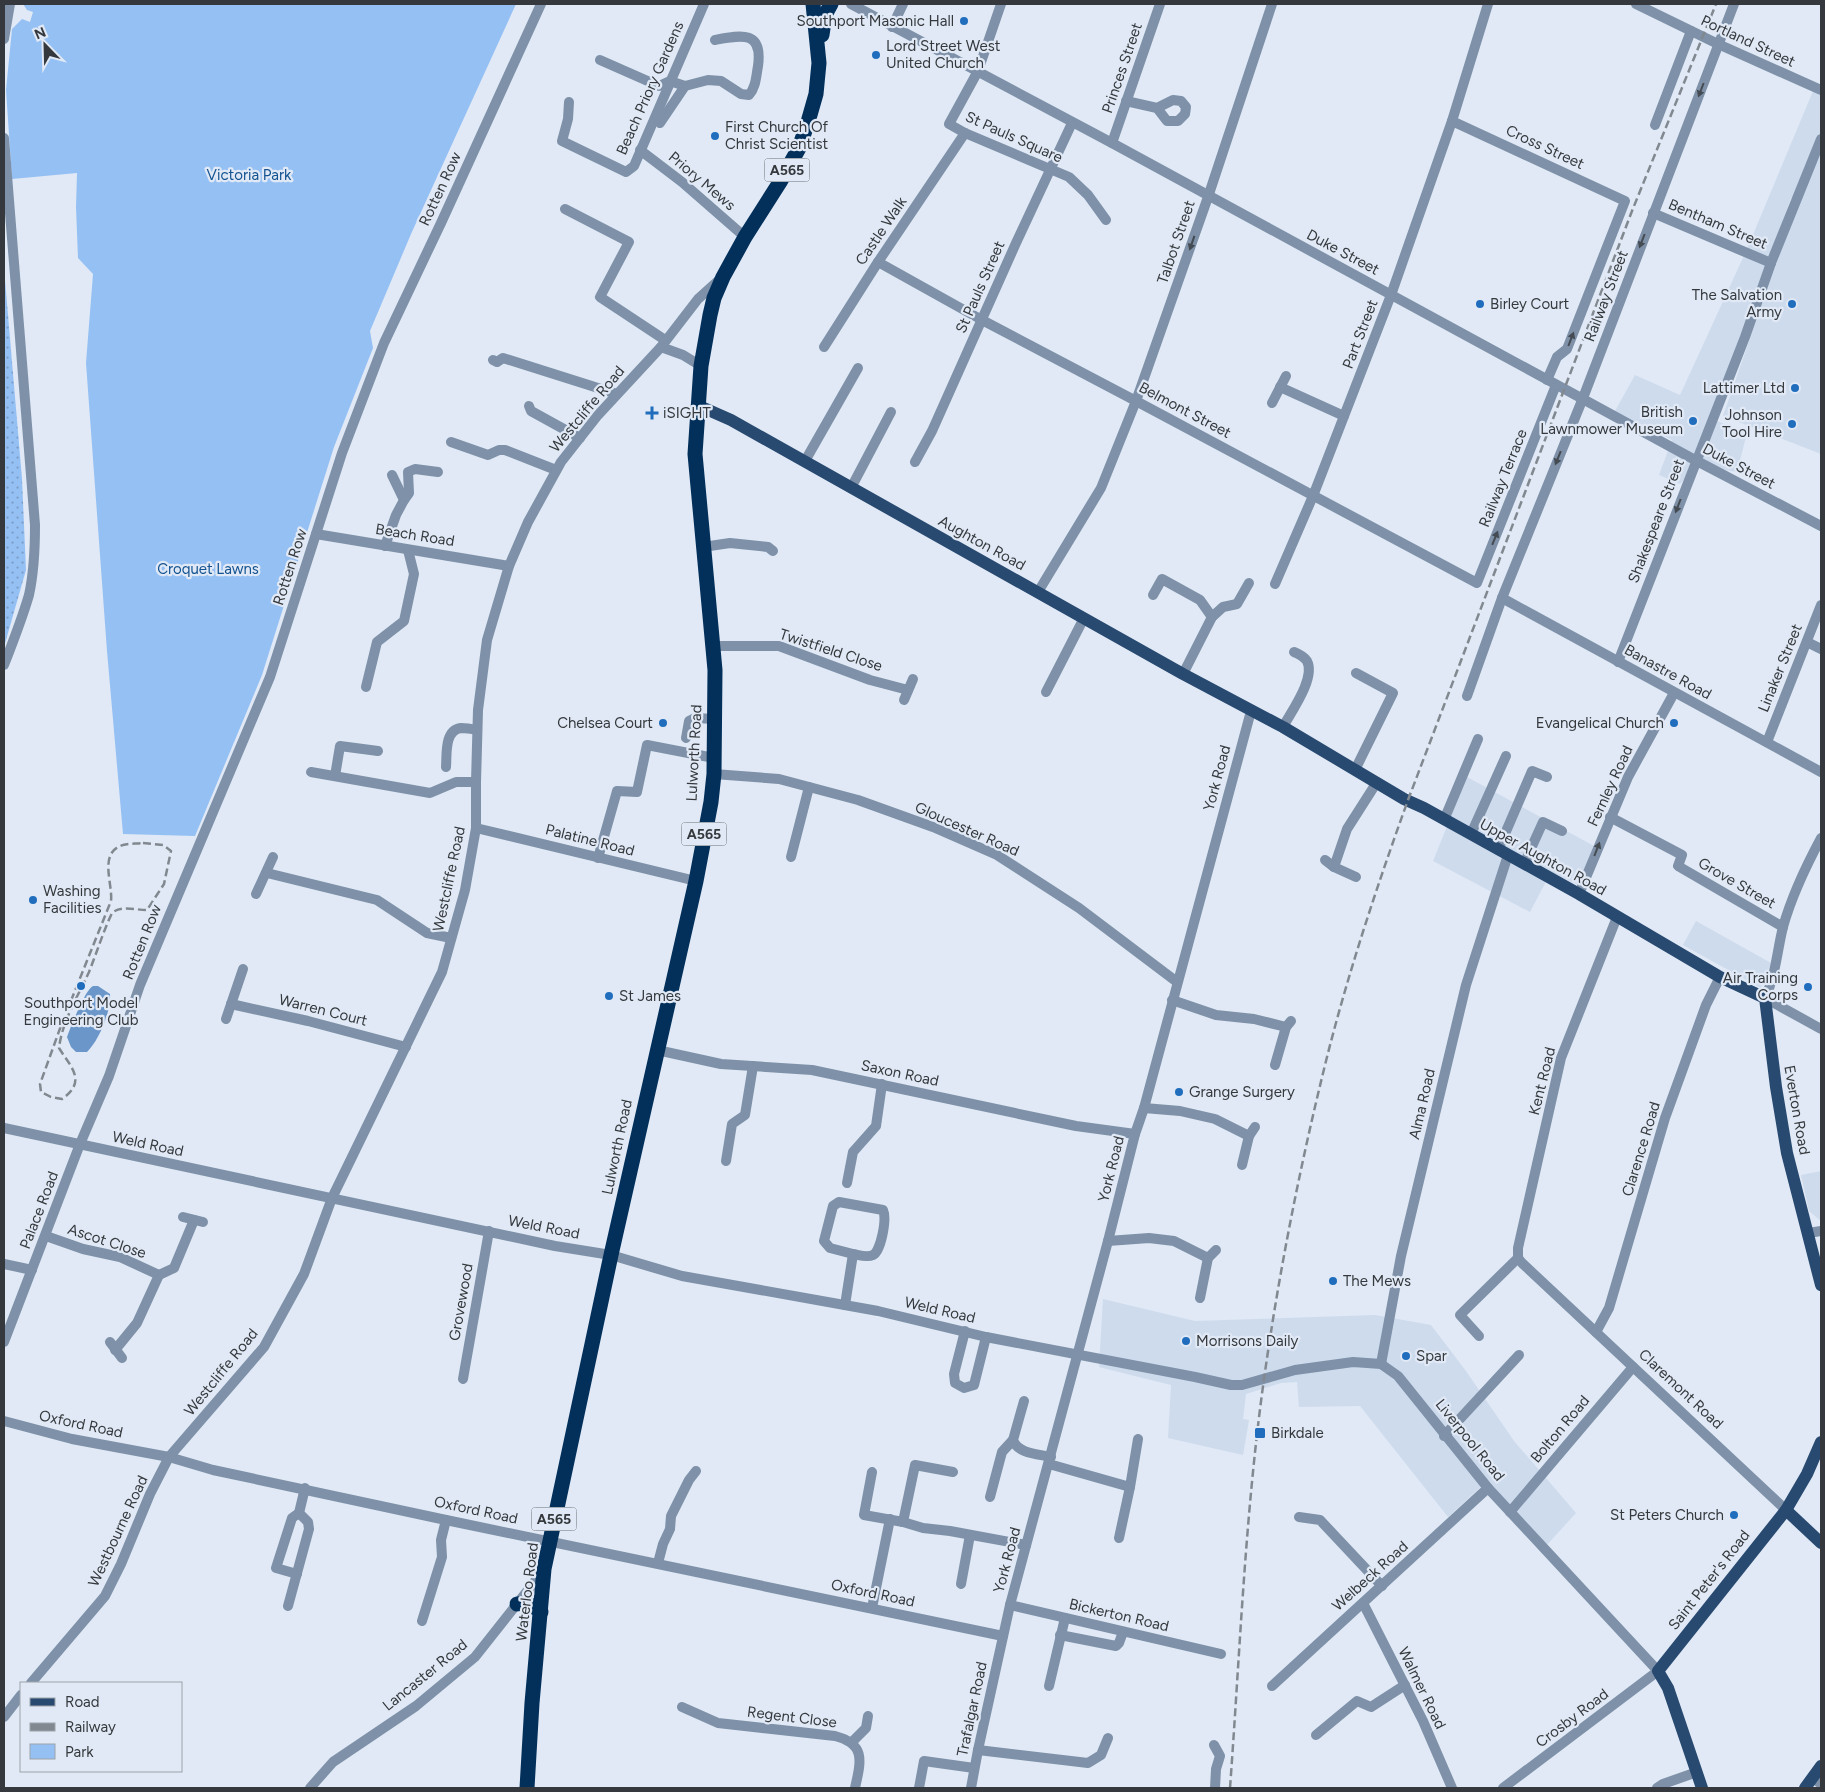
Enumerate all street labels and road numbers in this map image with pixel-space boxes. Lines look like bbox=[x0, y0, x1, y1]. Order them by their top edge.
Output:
street label: Portland Street bbox=[1698, 11, 1798, 71]
street label: Beach Priory Gardens bbox=[612, 18, 688, 158]
street label: Princes Street bbox=[1098, 20, 1146, 116]
street label: St Pauls Square bbox=[963, 108, 1065, 166]
street label: Cross Street bbox=[1503, 121, 1587, 173]
street label: Priory Mews bbox=[665, 148, 739, 214]
street label: Rotten Row bbox=[415, 149, 465, 229]
road number: A565 bbox=[764, 158, 810, 182]
street label: Castle Walk bbox=[852, 193, 911, 269]
street label: Bentham Street bbox=[1666, 195, 1771, 253]
street label: Talbot Street bbox=[1153, 198, 1199, 286]
street label: Duke Street bbox=[1304, 225, 1383, 279]
street label: St Pauls Street bbox=[952, 238, 1009, 336]
street label: Railway Street bbox=[1580, 247, 1632, 344]
street label: Part Street bbox=[1339, 297, 1382, 371]
street label: Westcliffe Road bbox=[546, 362, 628, 456]
street label: Belmont Street bbox=[1136, 378, 1234, 442]
street label: Railway Terrace bbox=[1475, 426, 1531, 530]
street label: Duke Street bbox=[1700, 439, 1779, 493]
street label: Shakespeare Street bbox=[1624, 456, 1688, 585]
street label: Aughton Road bbox=[935, 512, 1029, 574]
street label: Beach Road bbox=[374, 520, 456, 550]
street label: Rotten Row bbox=[269, 526, 311, 607]
street label: Linaker Street bbox=[1754, 621, 1806, 715]
street label: Twistfield Close bbox=[777, 625, 885, 675]
street label: Banastre Road bbox=[1621, 641, 1715, 703]
street label: Lulworth Road bbox=[682, 704, 706, 802]
street label: York Road bbox=[1200, 743, 1234, 813]
street label: Fernley Road bbox=[1583, 743, 1637, 829]
street label: Gloucester Road bbox=[912, 798, 1022, 860]
street label: Upper Aughton Road bbox=[1477, 815, 1609, 899]
street label: Palatine Road bbox=[544, 820, 636, 860]
road number: A565 bbox=[682, 822, 726, 846]
street label: Westcliffe Road bbox=[429, 825, 469, 933]
street label: Grove Street bbox=[1695, 854, 1779, 913]
street label: Rotten Row bbox=[119, 902, 165, 982]
street label: Warren Court bbox=[277, 990, 369, 1030]
street label: Kent Road bbox=[1525, 1045, 1559, 1117]
street label: Saxon Road bbox=[859, 1056, 941, 1090]
street label: Everton Road bbox=[1780, 1064, 1814, 1156]
street label: Alma Road bbox=[1405, 1067, 1439, 1141]
street label: Lulworth Road bbox=[598, 1098, 636, 1196]
street label: Clarence Road bbox=[1618, 1100, 1664, 1198]
street label: Weld Road bbox=[111, 1128, 185, 1160]
street label: York Road bbox=[1094, 1134, 1128, 1204]
street label: Palace Road bbox=[16, 1169, 62, 1251]
street label: Weld Road bbox=[507, 1211, 581, 1243]
street label: Ascot Close bbox=[66, 1220, 148, 1262]
street label: Grovewood bbox=[445, 1262, 477, 1342]
street label: Weld Road bbox=[903, 1293, 977, 1327]
street label: Westcliffe Road bbox=[180, 1325, 262, 1419]
street label: Claremont Road bbox=[1635, 1345, 1727, 1433]
street label: Bolton Road bbox=[1527, 1392, 1593, 1466]
street label: Liverpool Road bbox=[1432, 1395, 1508, 1485]
street label: Oxford Road bbox=[38, 1406, 124, 1442]
street label: Westbourne Road bbox=[84, 1473, 152, 1589]
street label: Oxford Road bbox=[433, 1492, 519, 1528]
road number: A565 bbox=[532, 1508, 576, 1530]
street label: York Road bbox=[990, 1525, 1024, 1595]
street label: Saint Peter's Road bbox=[1664, 1526, 1754, 1634]
street label: Welbeck Road bbox=[1328, 1537, 1412, 1615]
street label: Waterloo Road bbox=[512, 1542, 542, 1642]
street label: Oxford Road bbox=[830, 1575, 916, 1611]
street label: Bickerton Road bbox=[1067, 1595, 1171, 1635]
street label: Lancaster Road bbox=[379, 1635, 471, 1715]
street label: Walmer Road bbox=[1394, 1644, 1450, 1732]
street label: Trafalgar Road bbox=[953, 1660, 991, 1758]
street label: Crosby Road bbox=[1532, 1685, 1612, 1751]
street label: Regent Close bbox=[746, 1703, 838, 1731]

